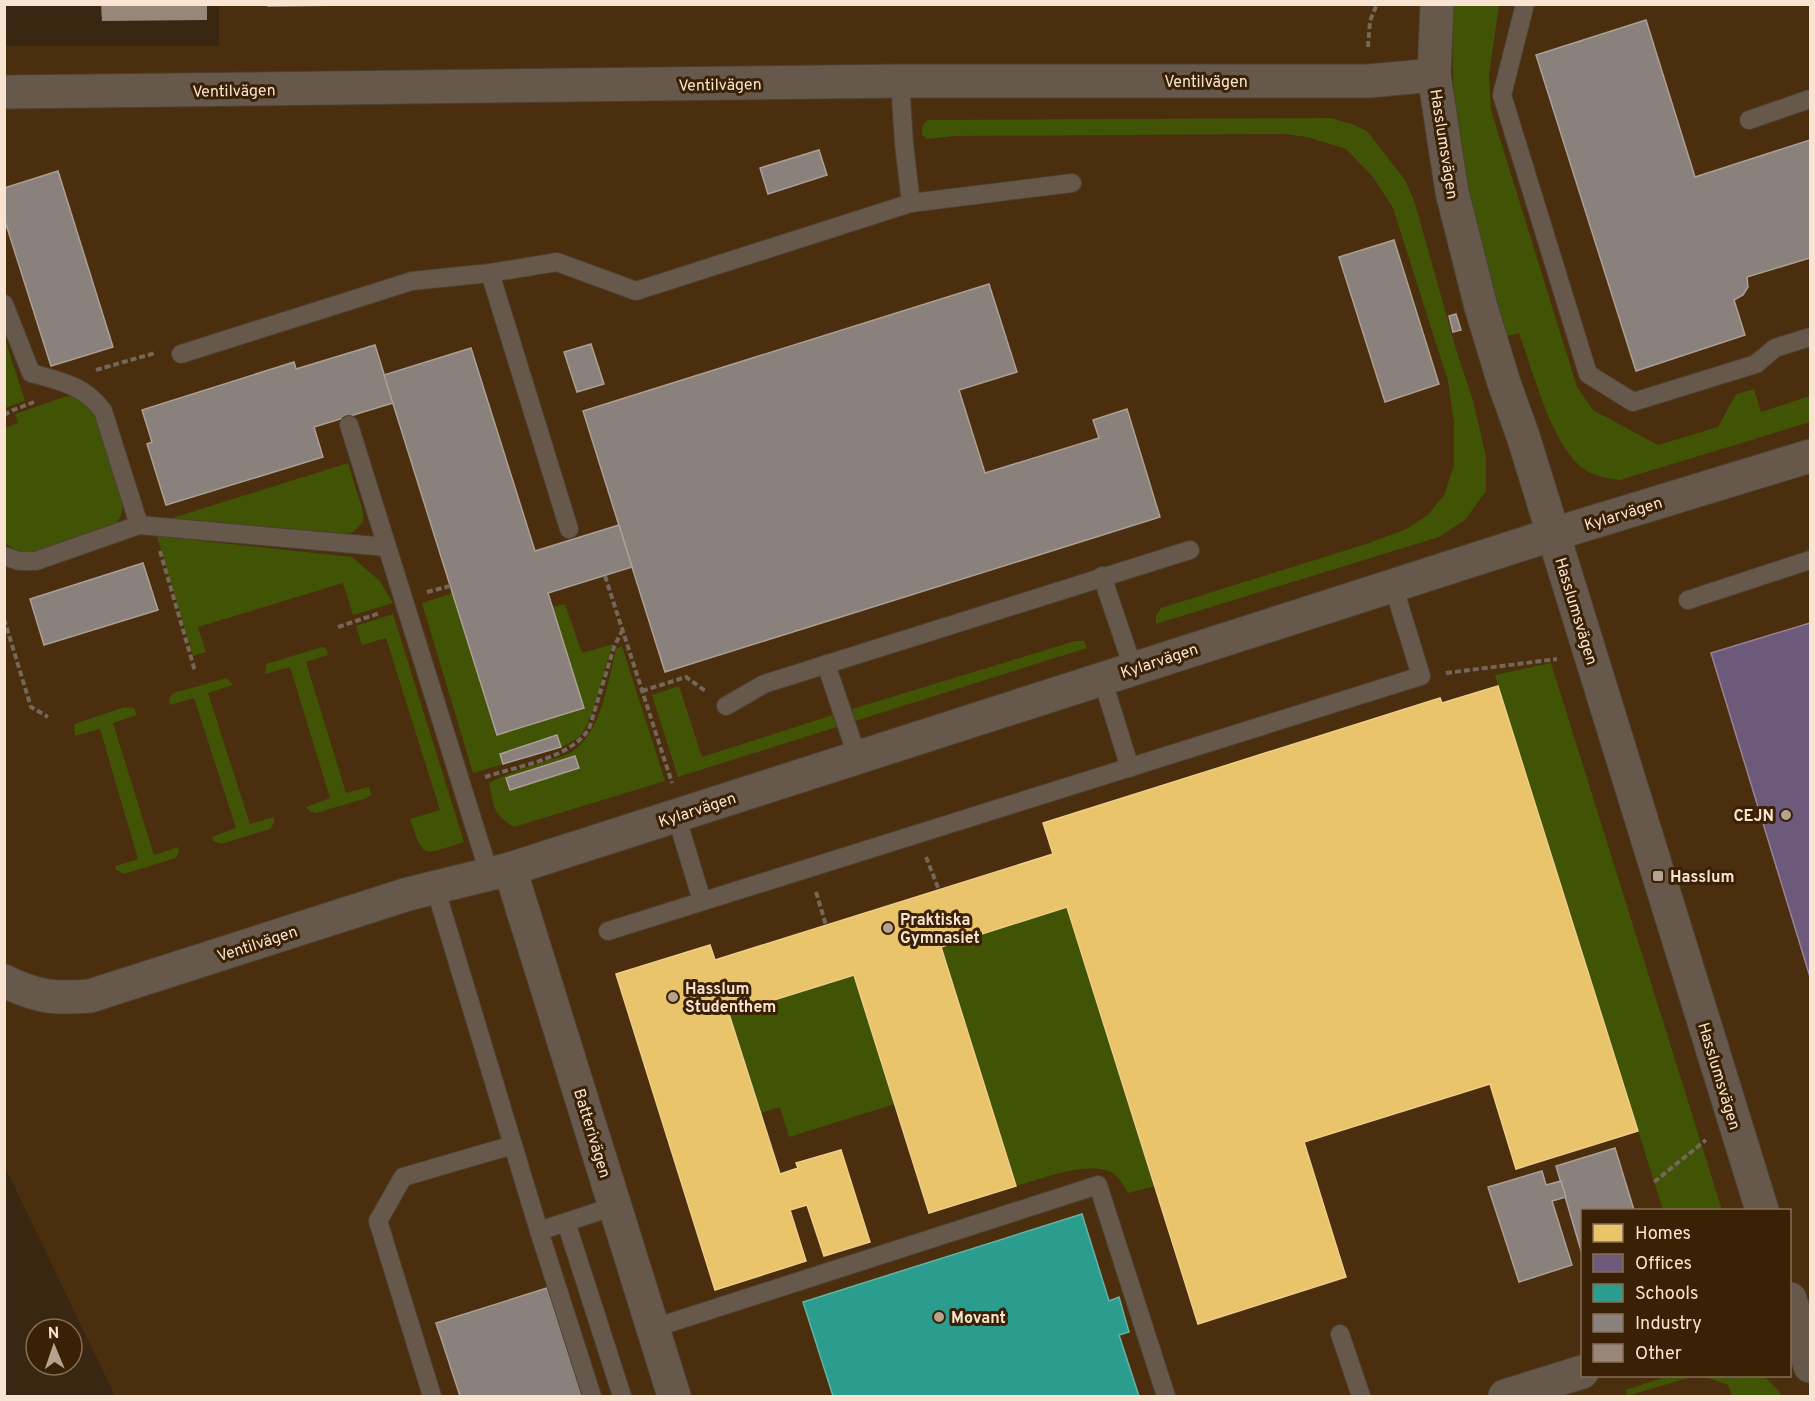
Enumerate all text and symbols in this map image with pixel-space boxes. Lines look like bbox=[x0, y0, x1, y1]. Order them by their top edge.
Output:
street label: Ventilvägen bbox=[1164, 73, 1248, 93]
street label: Ventilvägen bbox=[678, 75, 762, 97]
street label: Ventilvägen bbox=[192, 81, 276, 103]
street label: Hasslumsvägen bbox=[1424, 88, 1462, 201]
street label: Kylarvägen bbox=[1582, 494, 1665, 536]
street label: Hasslumsvägen bbox=[1549, 555, 1601, 668]
street label: Kylarvägen bbox=[1118, 640, 1201, 684]
street label: Kylarvägen bbox=[656, 789, 739, 833]
place label: CEJN bbox=[1734, 807, 1774, 827]
marker: CEJN bbox=[1779, 808, 1793, 822]
place label: Hasslum bbox=[1670, 868, 1734, 888]
marker: Hasslum bbox=[1651, 869, 1665, 883]
place label: Praktiska Gymnasiet bbox=[900, 911, 980, 949]
marker: Praktiska Gymnasiet bbox=[881, 921, 895, 935]
street label: Ventilvägen bbox=[215, 922, 300, 967]
place label: Hasslum Studenthem bbox=[685, 980, 776, 1018]
marker: Hasslum Studenthem bbox=[666, 990, 680, 1004]
street label: Hasslumsvägen bbox=[1692, 1020, 1744, 1133]
street label: Batterivägen bbox=[568, 1086, 614, 1181]
legend bbox=[1581, 1209, 1791, 1377]
text: Homes bbox=[1635, 1223, 1691, 1246]
text: Offices bbox=[1635, 1253, 1692, 1276]
text: Schools bbox=[1635, 1283, 1698, 1306]
place label: Movant bbox=[951, 1309, 1006, 1329]
marker: Movant bbox=[932, 1310, 946, 1324]
text: Industry bbox=[1635, 1313, 1702, 1336]
north arrow bbox=[24, 1317, 84, 1377]
text: N bbox=[47, 1324, 60, 1344]
text: Other bbox=[1635, 1343, 1682, 1366]

